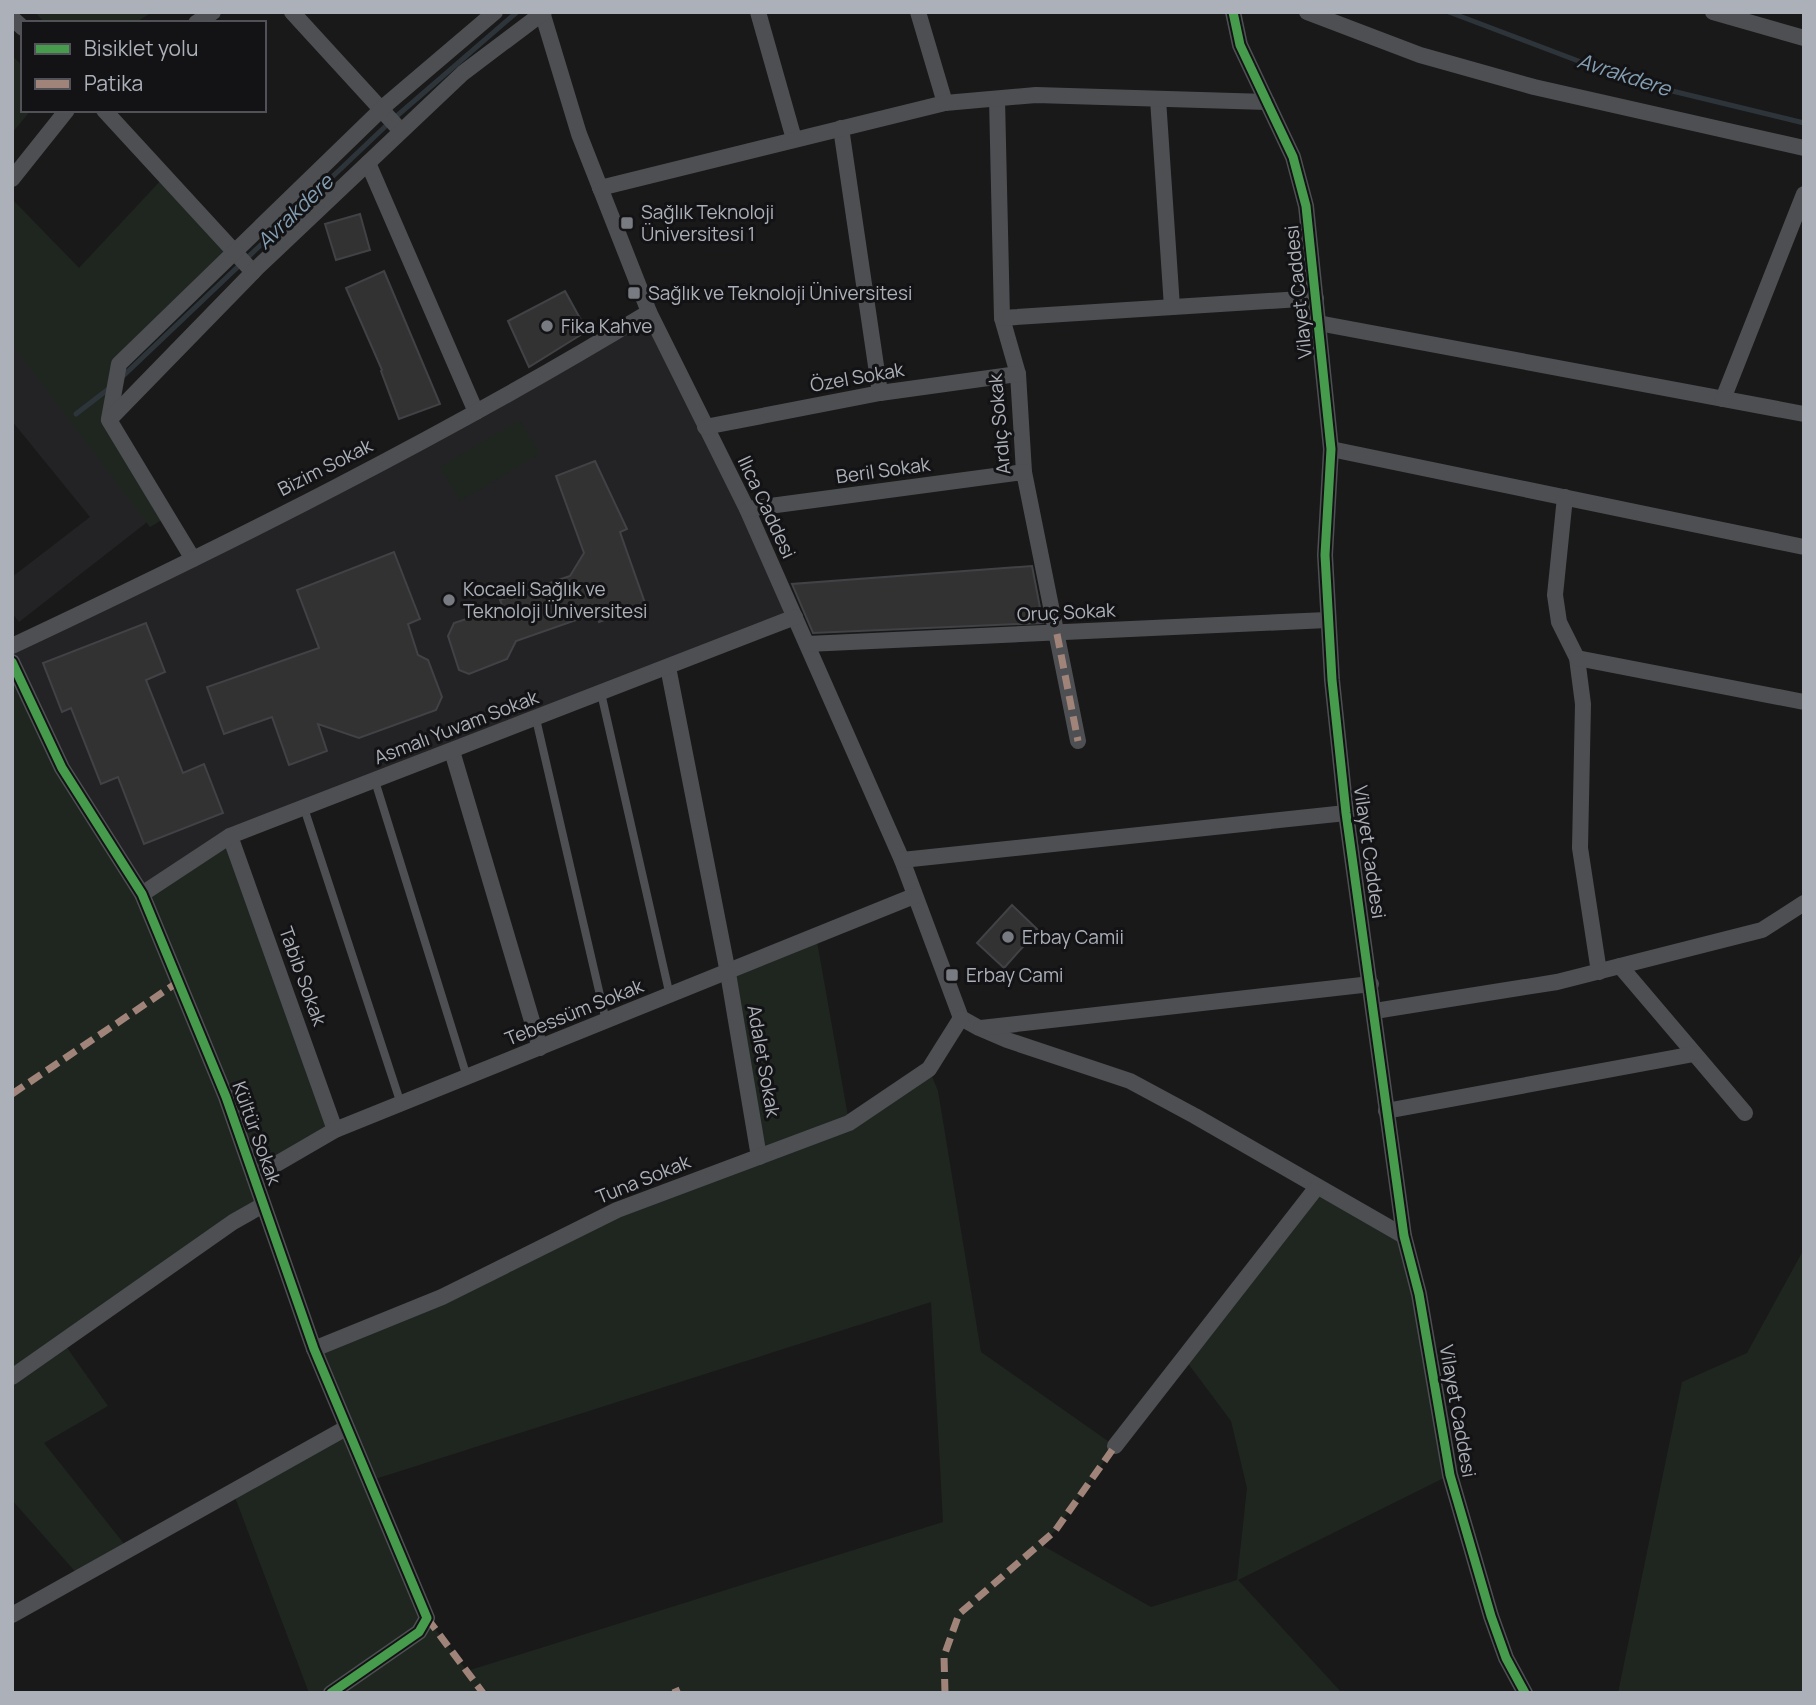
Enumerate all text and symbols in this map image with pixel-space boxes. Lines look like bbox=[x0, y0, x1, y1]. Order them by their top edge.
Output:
legend bbox=[21, 21, 266, 112]
text: Bisiklet yolu bbox=[84, 34, 198, 62]
water label: Avrakdere bbox=[1574, 46, 1676, 103]
text: Patika bbox=[84, 69, 143, 97]
water label: Avrakdere bbox=[250, 166, 340, 255]
place label: Sağlık Teknoloji Üniversitesi 1 bbox=[641, 199, 774, 247]
marker: Sağlık Teknoloji Üniversitesi 1 bbox=[619, 215, 635, 231]
street label: Vilayet Caddesi bbox=[1278, 224, 1318, 360]
place label: Sağlık ve Teknoloji Üniversitesi bbox=[648, 280, 912, 306]
marker: Sağlık ve Teknoloji Üniversitesi bbox=[626, 285, 642, 301]
place label: Fika Kahve bbox=[561, 313, 652, 339]
marker: Fika Kahve bbox=[539, 318, 555, 334]
street label: Özel Sokak bbox=[808, 356, 906, 398]
street label: Ardıç Sokak bbox=[982, 372, 1016, 475]
street label: Bizim Sokak bbox=[273, 432, 377, 502]
street label: Beril Sokak bbox=[834, 450, 932, 489]
street label: Ilıca Caddesi bbox=[732, 452, 802, 562]
place label: Kocaeli Sağlık ve Teknoloji Üniversitesi bbox=[463, 576, 648, 624]
marker: Kocaeli Sağlık ve Teknoloji Üniversitesi bbox=[441, 592, 457, 608]
street label: Oruç Sokak bbox=[1016, 596, 1116, 628]
street label: Asmalı Yuvam Sokak bbox=[370, 683, 543, 770]
street label: Vilayet Caddesi bbox=[1348, 784, 1392, 920]
street label: Tabib Sokak bbox=[273, 923, 333, 1030]
place label: Erbay Camii bbox=[1022, 924, 1124, 950]
marker: Erbay Camii bbox=[1000, 929, 1016, 945]
place label: Erbay Cami bbox=[966, 962, 1063, 988]
marker: Erbay Cami bbox=[944, 967, 960, 983]
street label: Tebessüm Sokak bbox=[501, 972, 647, 1052]
street label: Adalet Sokak bbox=[741, 1003, 787, 1120]
street label: Kültür Sokak bbox=[226, 1078, 288, 1189]
street label: Tuna Sokak bbox=[592, 1148, 695, 1210]
street label: Vilayet Caddesi bbox=[1434, 1343, 1482, 1479]

